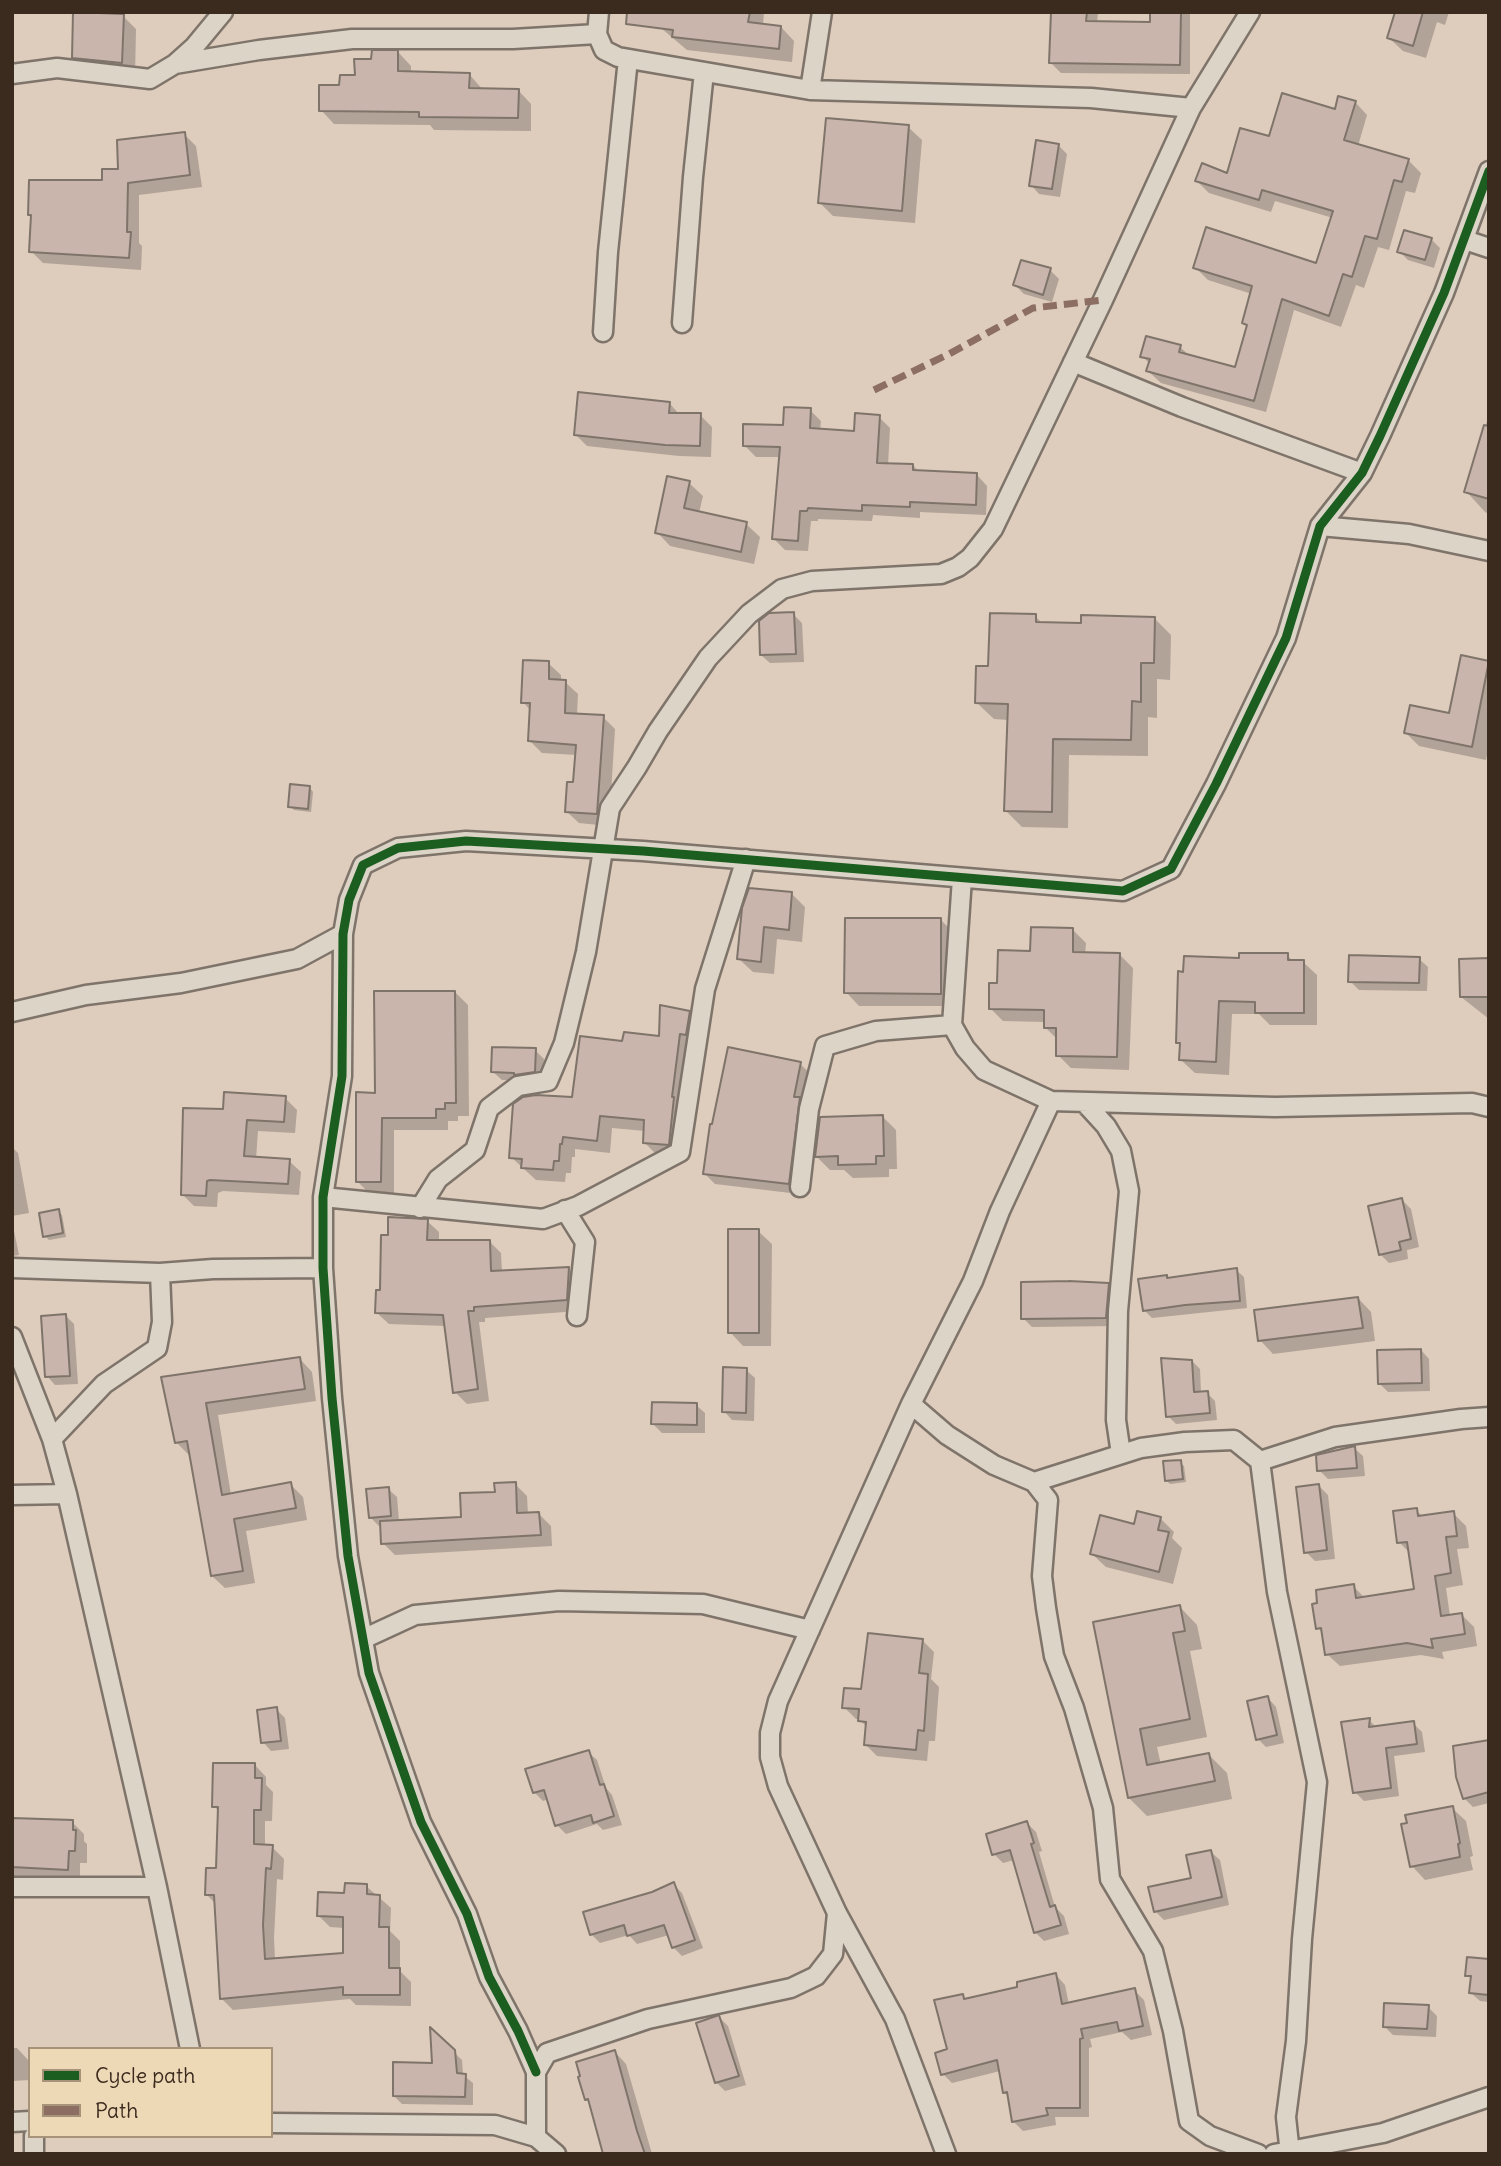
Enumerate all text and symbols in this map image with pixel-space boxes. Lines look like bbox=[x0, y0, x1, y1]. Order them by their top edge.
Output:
legend bbox=[28, 2047, 273, 2138]
text: Cycle path bbox=[95, 2062, 195, 2089]
text: Path bbox=[95, 2097, 138, 2124]

